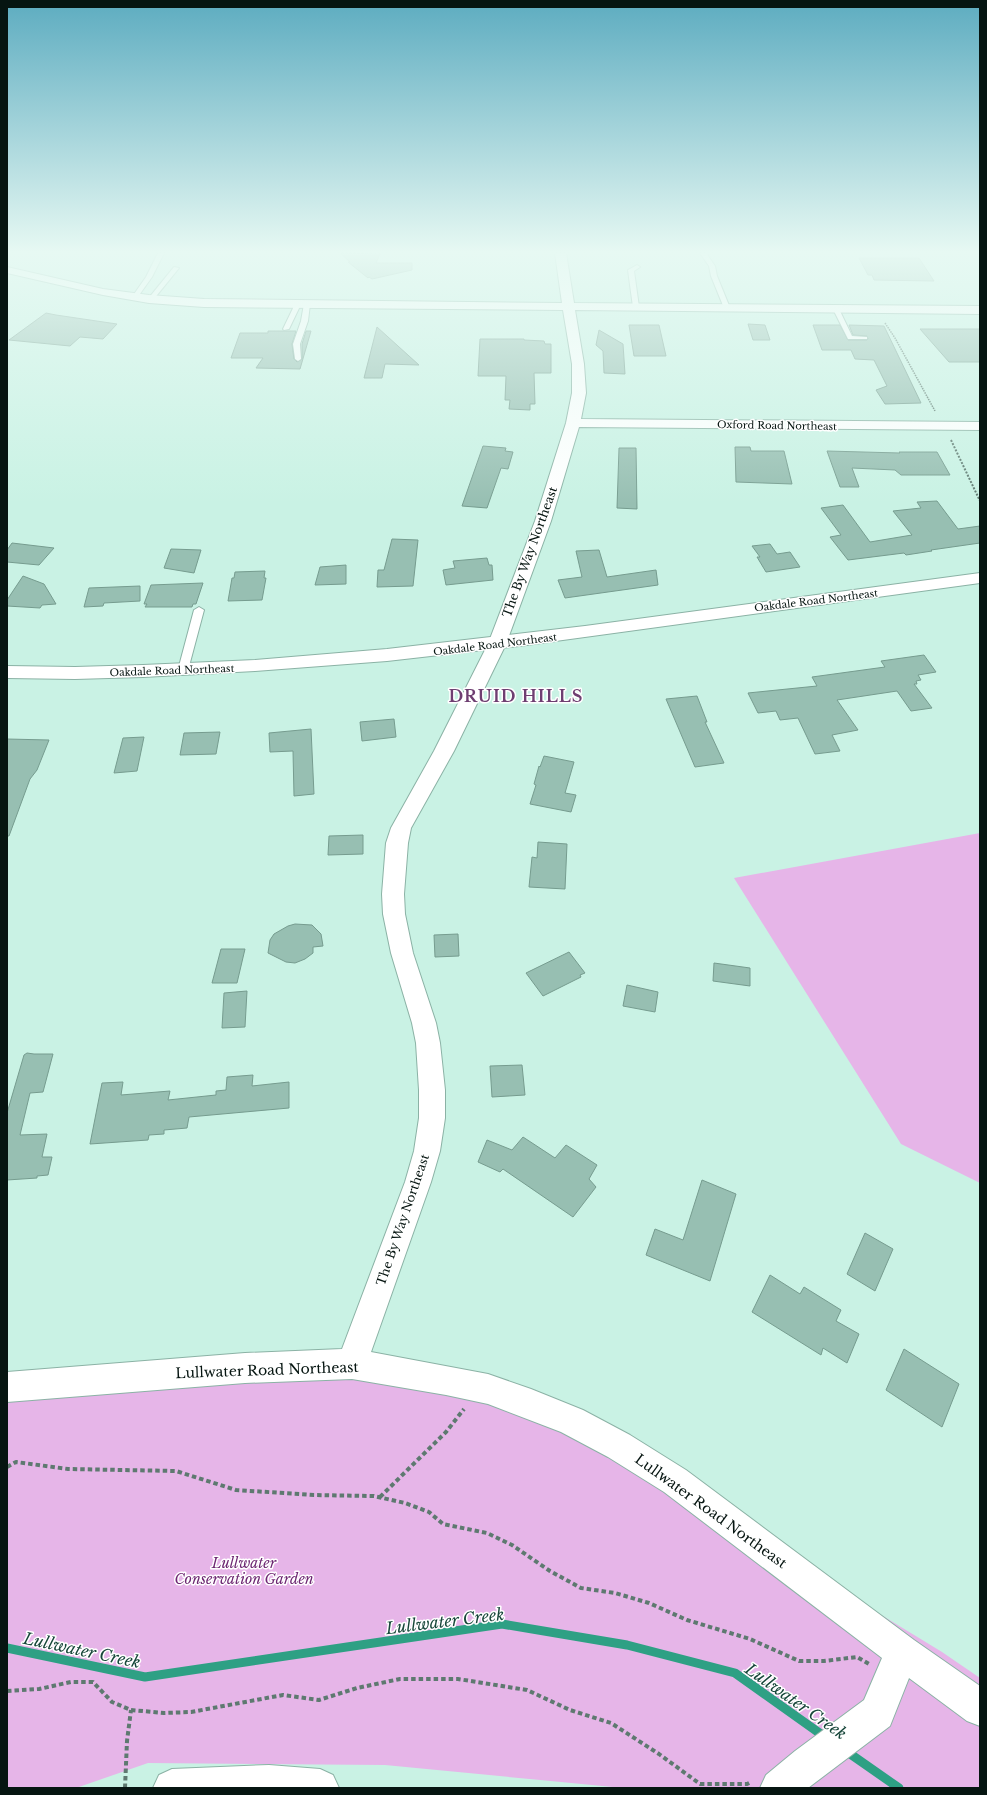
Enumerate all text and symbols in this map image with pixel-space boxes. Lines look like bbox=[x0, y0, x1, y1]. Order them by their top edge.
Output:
street label: Oxford Road Northeast bbox=[717, 418, 837, 433]
street label: The By Way Northeast bbox=[499, 484, 560, 619]
street label: Oakdale Road Northeast bbox=[753, 586, 879, 615]
street label: Oakdale Road Northeast bbox=[432, 630, 558, 659]
street label: Oakdale Road Northeast bbox=[110, 662, 235, 679]
district label: DRUID HILLS bbox=[449, 686, 583, 706]
street label: The By Way Northeast bbox=[373, 1152, 432, 1287]
street label: Lullwater Road Northeast bbox=[175, 1358, 360, 1382]
street label: Lullwater Road Northeast bbox=[632, 1450, 791, 1573]
park label: Lullwater Conservation Garden bbox=[174, 1554, 314, 1588]
water label: Lullwater Creek bbox=[384, 1604, 505, 1638]
water label: Lullwater Creek bbox=[21, 1628, 142, 1672]
water label: Lullwater Creek bbox=[741, 1658, 851, 1743]

